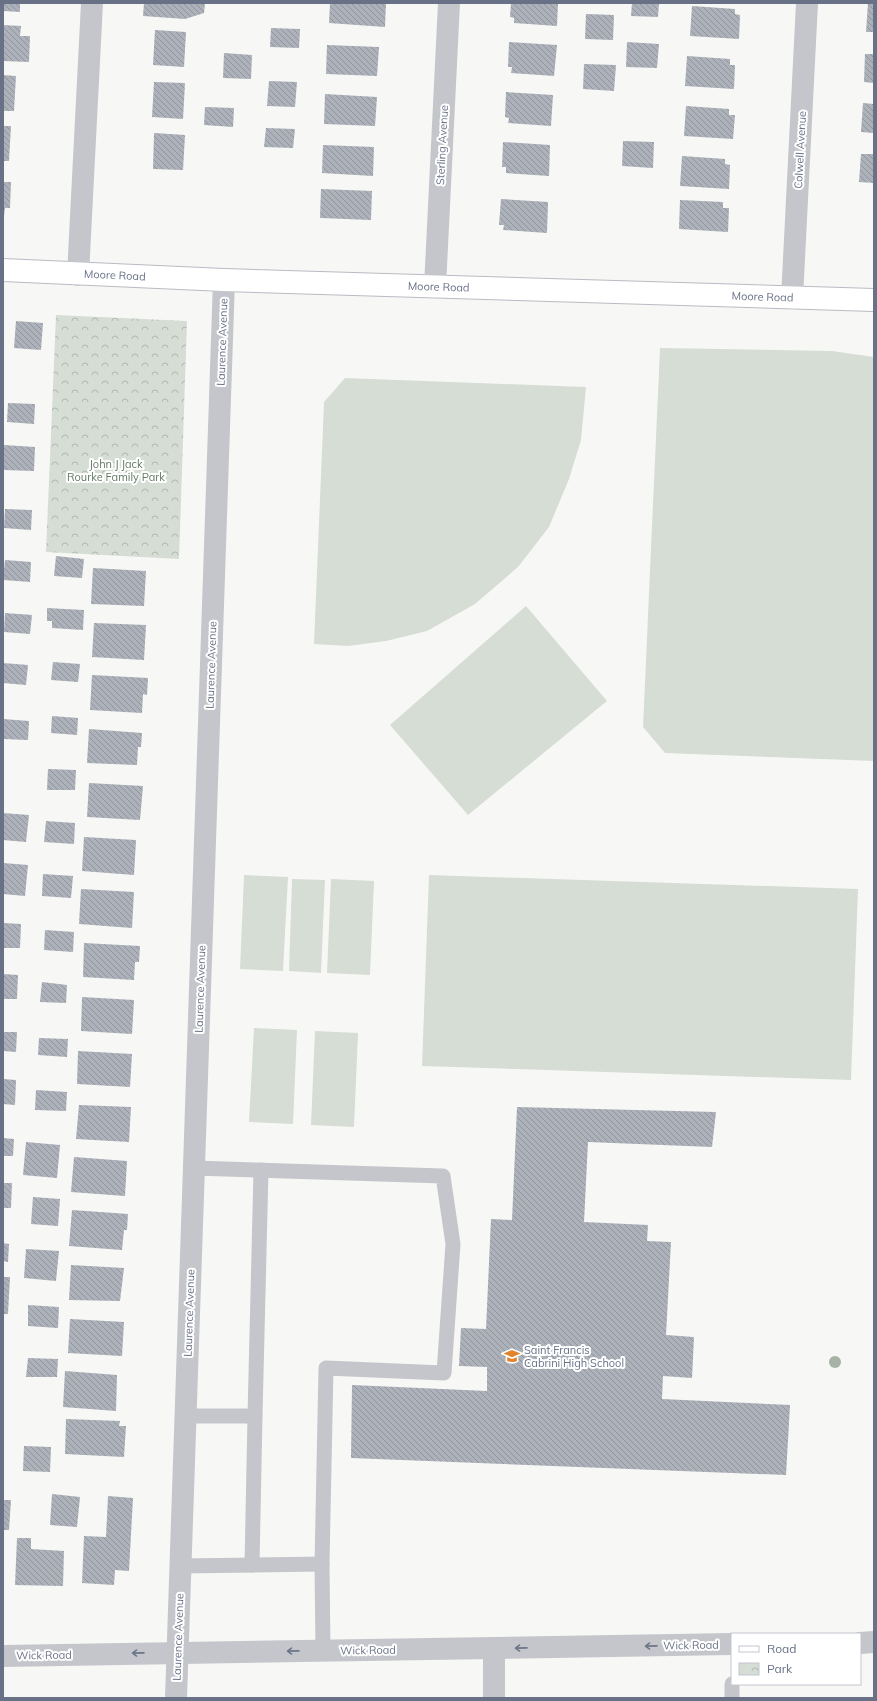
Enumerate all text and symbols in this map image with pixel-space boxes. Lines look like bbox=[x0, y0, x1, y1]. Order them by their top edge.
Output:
street label: Sterling Avenue bbox=[433, 105, 451, 185]
street label: Colwell Avenue bbox=[791, 111, 809, 189]
street label: Moore Road bbox=[84, 267, 146, 283]
street label: Moore Road bbox=[408, 279, 470, 295]
street label: Moore Road bbox=[731, 289, 794, 305]
street label: Laurence Avenue bbox=[213, 298, 231, 386]
park label: John J Jack Rourke Family Park bbox=[67, 457, 165, 484]
street label: Laurence Avenue bbox=[202, 621, 220, 709]
street label: Laurence Avenue bbox=[191, 945, 209, 1033]
street label: Laurence Avenue bbox=[180, 1269, 198, 1357]
place label: Saint Francis Cabrini High School bbox=[524, 1343, 624, 1370]
school or university icon: Saint Francis Cabrini High School bbox=[503, 1347, 521, 1365]
street label: Laurence Avenue bbox=[169, 1593, 187, 1681]
legend bbox=[731, 1633, 861, 1685]
street label: Wick Road bbox=[663, 1638, 719, 1652]
text: Road bbox=[767, 1641, 796, 1656]
one-way arrow bbox=[645, 1642, 658, 1650]
street label: Wick Road bbox=[340, 1643, 396, 1657]
one-way arrow bbox=[515, 1644, 528, 1652]
one-way arrow bbox=[287, 1647, 300, 1655]
street label: Wick Road bbox=[16, 1648, 72, 1662]
one-way arrow bbox=[132, 1649, 145, 1657]
text: Park bbox=[767, 1661, 793, 1676]

